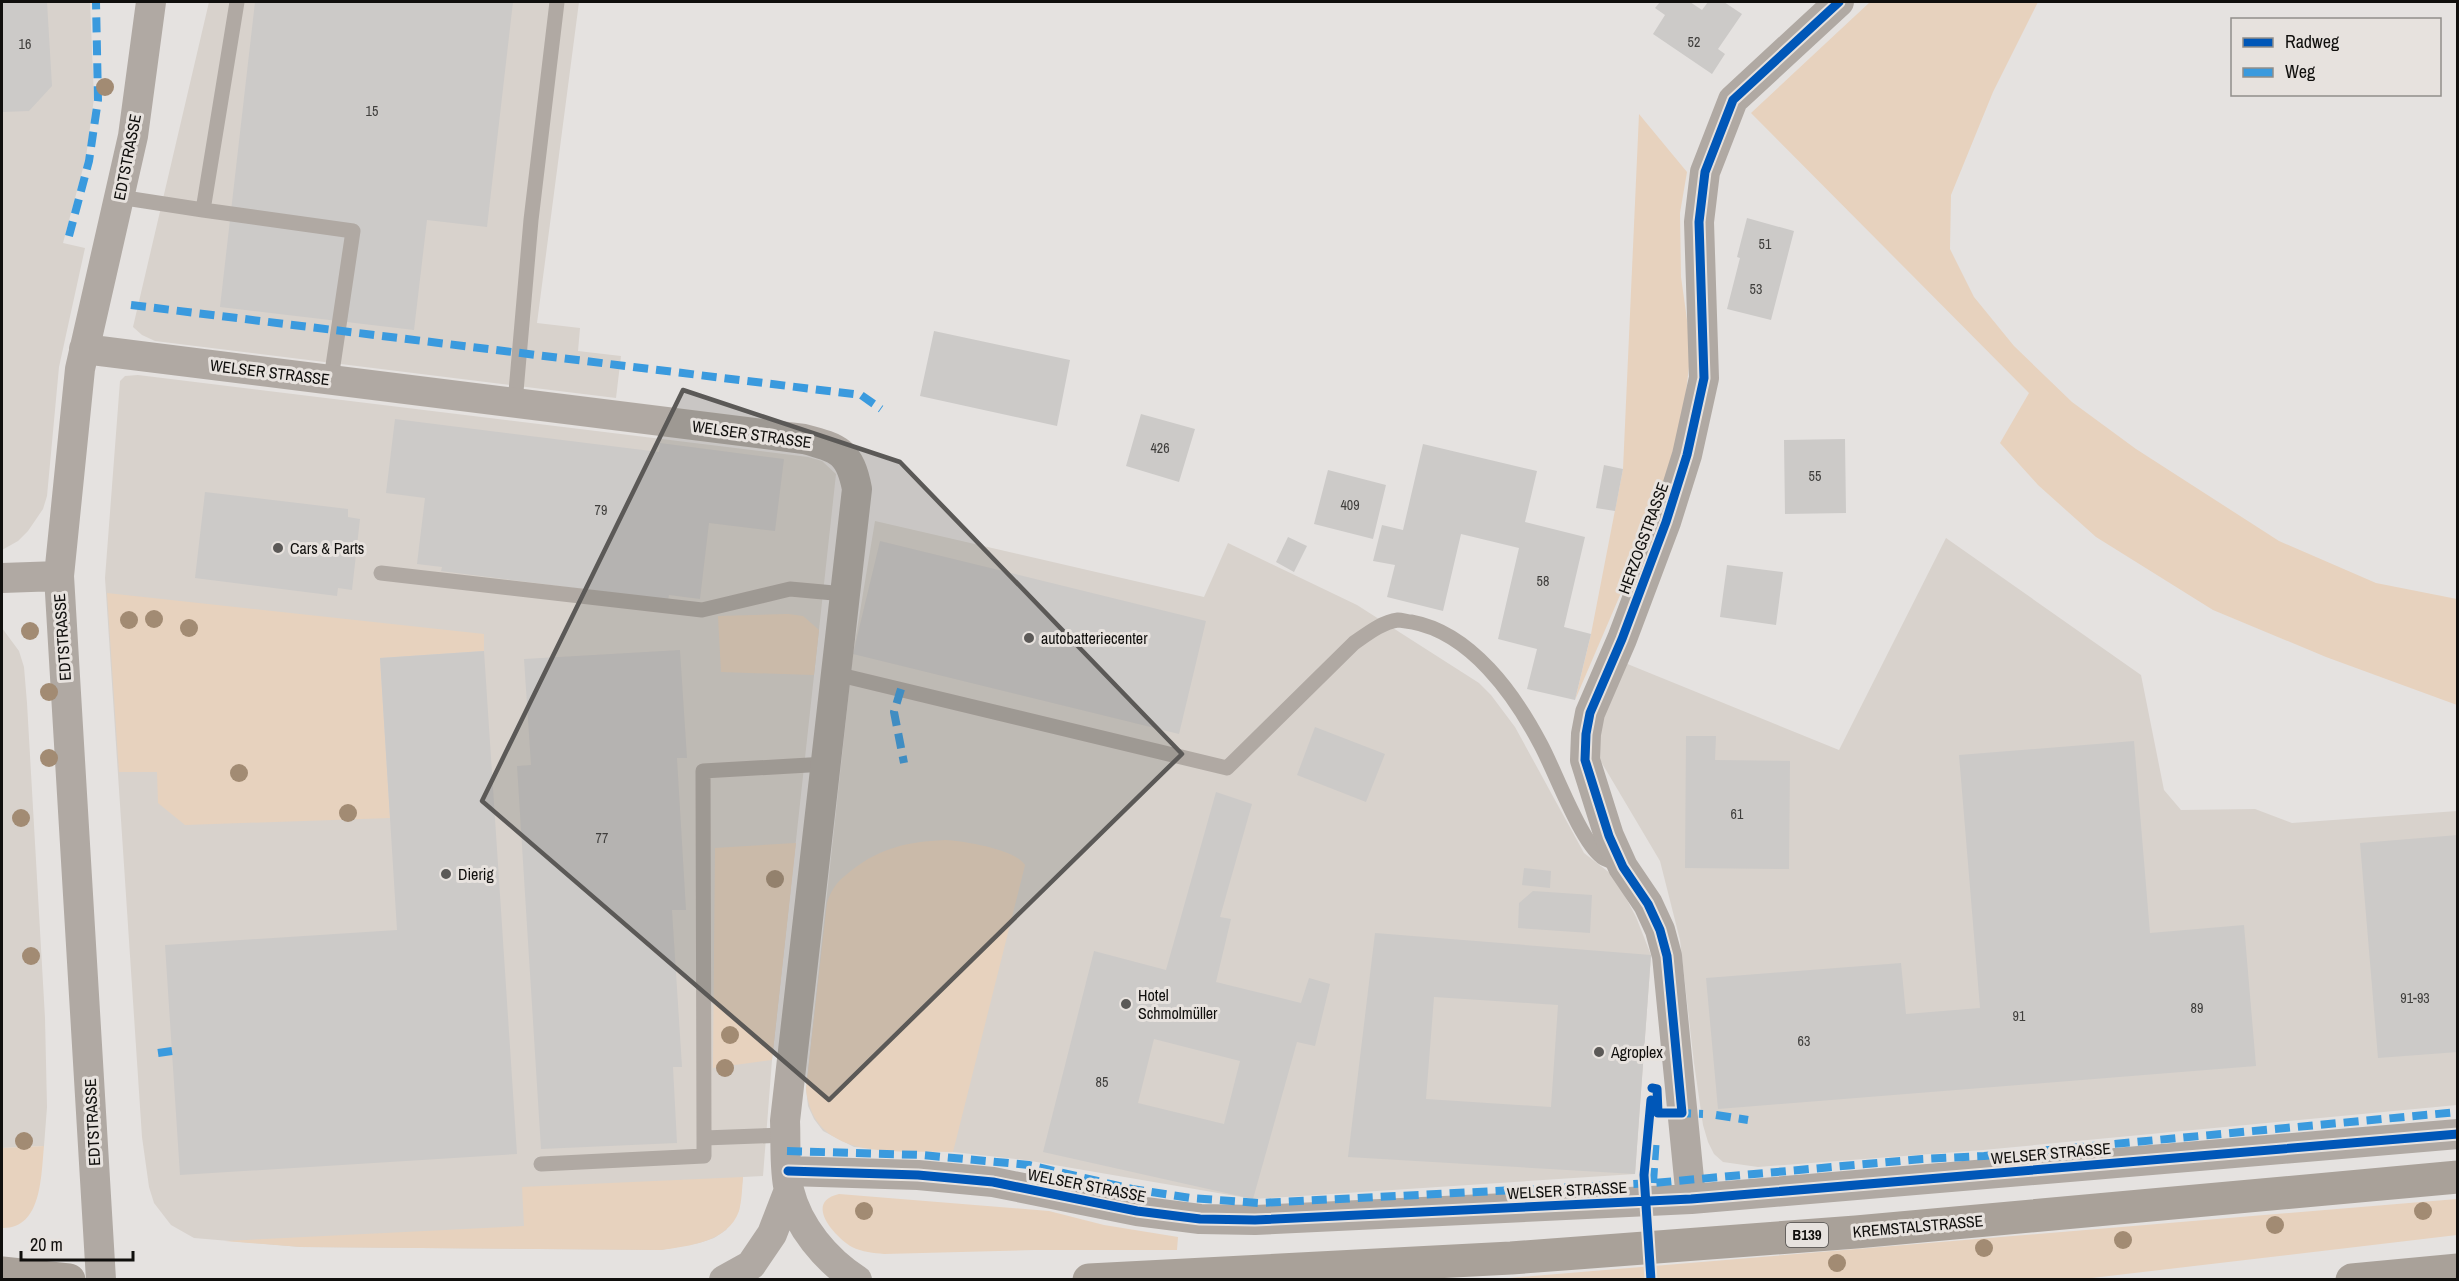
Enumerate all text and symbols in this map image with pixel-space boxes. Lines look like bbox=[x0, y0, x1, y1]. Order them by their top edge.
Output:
legend bbox=[2231, 18, 2441, 96]
text: Radweg bbox=[2285, 29, 2340, 54]
house number: 52 bbox=[1688, 33, 1700, 51]
house number: 16 bbox=[19, 35, 31, 53]
text: Weg bbox=[2285, 59, 2316, 84]
house number: 15 bbox=[366, 102, 378, 120]
street label: EDTSTRASSE bbox=[108, 112, 146, 202]
house number: 51 bbox=[1759, 235, 1772, 253]
house number: 53 bbox=[1750, 280, 1762, 298]
street label: WELSER STRASSE bbox=[209, 354, 331, 390]
street label: WELSER STRASSE bbox=[691, 415, 813, 453]
house number: 426 bbox=[1150, 439, 1170, 457]
house number: 55 bbox=[1809, 467, 1821, 485]
street label: HERZOGSTRASSE bbox=[1613, 479, 1673, 597]
house number: 409 bbox=[1340, 496, 1360, 514]
house number: 79 bbox=[595, 501, 607, 519]
place label: Cars & Parts bbox=[290, 537, 364, 559]
marker: Cars & Parts bbox=[271, 541, 285, 555]
house number: 58 bbox=[1537, 572, 1549, 590]
street label: EDTSTRASSE bbox=[48, 593, 76, 681]
place label: autobatteriecenter bbox=[1041, 627, 1148, 649]
marker: autobatteriecenter bbox=[1022, 631, 1036, 645]
house number: 61 bbox=[1731, 805, 1744, 823]
house number: 77 bbox=[596, 829, 608, 847]
place label: Dierig bbox=[458, 863, 494, 885]
marker: Dierig bbox=[439, 867, 453, 881]
place label: Hotel Schmolmüller bbox=[1138, 984, 1218, 1024]
house number: 91-93 bbox=[2400, 989, 2430, 1007]
marker: Hotel Schmolmüller bbox=[1119, 997, 1133, 1011]
house number: 89 bbox=[2191, 999, 2203, 1017]
house number: 91 bbox=[2013, 1007, 2026, 1025]
house number: 63 bbox=[1798, 1032, 1810, 1050]
place label: Agroplex bbox=[1610, 1041, 1663, 1063]
marker: Agroplex bbox=[1592, 1045, 1606, 1059]
house number: 85 bbox=[1096, 1073, 1108, 1091]
street label: EDTSTRASSE bbox=[79, 1078, 105, 1166]
street label: WELSER STRASSE bbox=[1990, 1137, 2112, 1169]
street label: WELSER STRASSE bbox=[1026, 1163, 1148, 1207]
street label: WELSER STRASSE bbox=[1506, 1176, 1628, 1204]
street label: KREMSTALSTRASSE bbox=[1852, 1209, 1984, 1243]
road number: B139 bbox=[1786, 1223, 1828, 1247]
scale bar bbox=[21, 1224, 134, 1262]
text: 20 m bbox=[30, 1232, 63, 1257]

